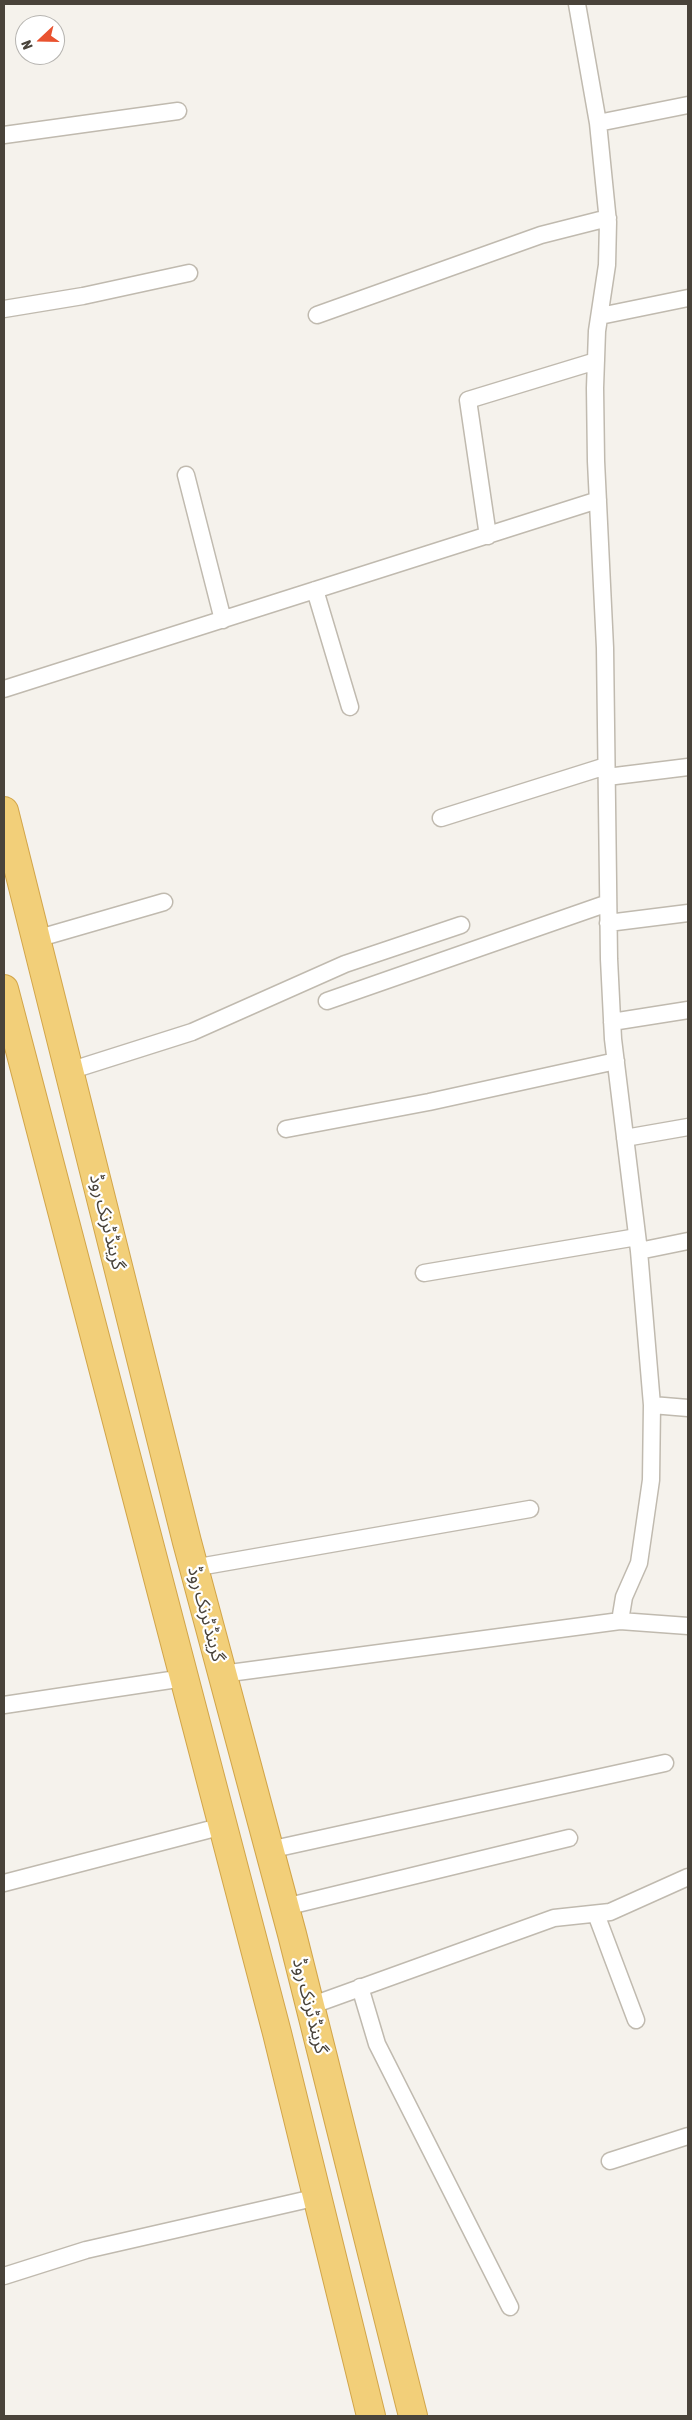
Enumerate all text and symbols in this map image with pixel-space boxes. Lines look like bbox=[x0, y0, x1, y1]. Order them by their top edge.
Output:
north arrow bbox=[15, 15, 65, 65]
text: N bbox=[18, 38, 36, 52]
street label: گرینڈ ٹرنک روڈ bbox=[85, 1172, 129, 1272]
street label: گرینڈ ٹرنک روڈ bbox=[183, 1564, 229, 1664]
street label: گرینڈ ٹرنک روڈ bbox=[288, 1956, 332, 2056]

